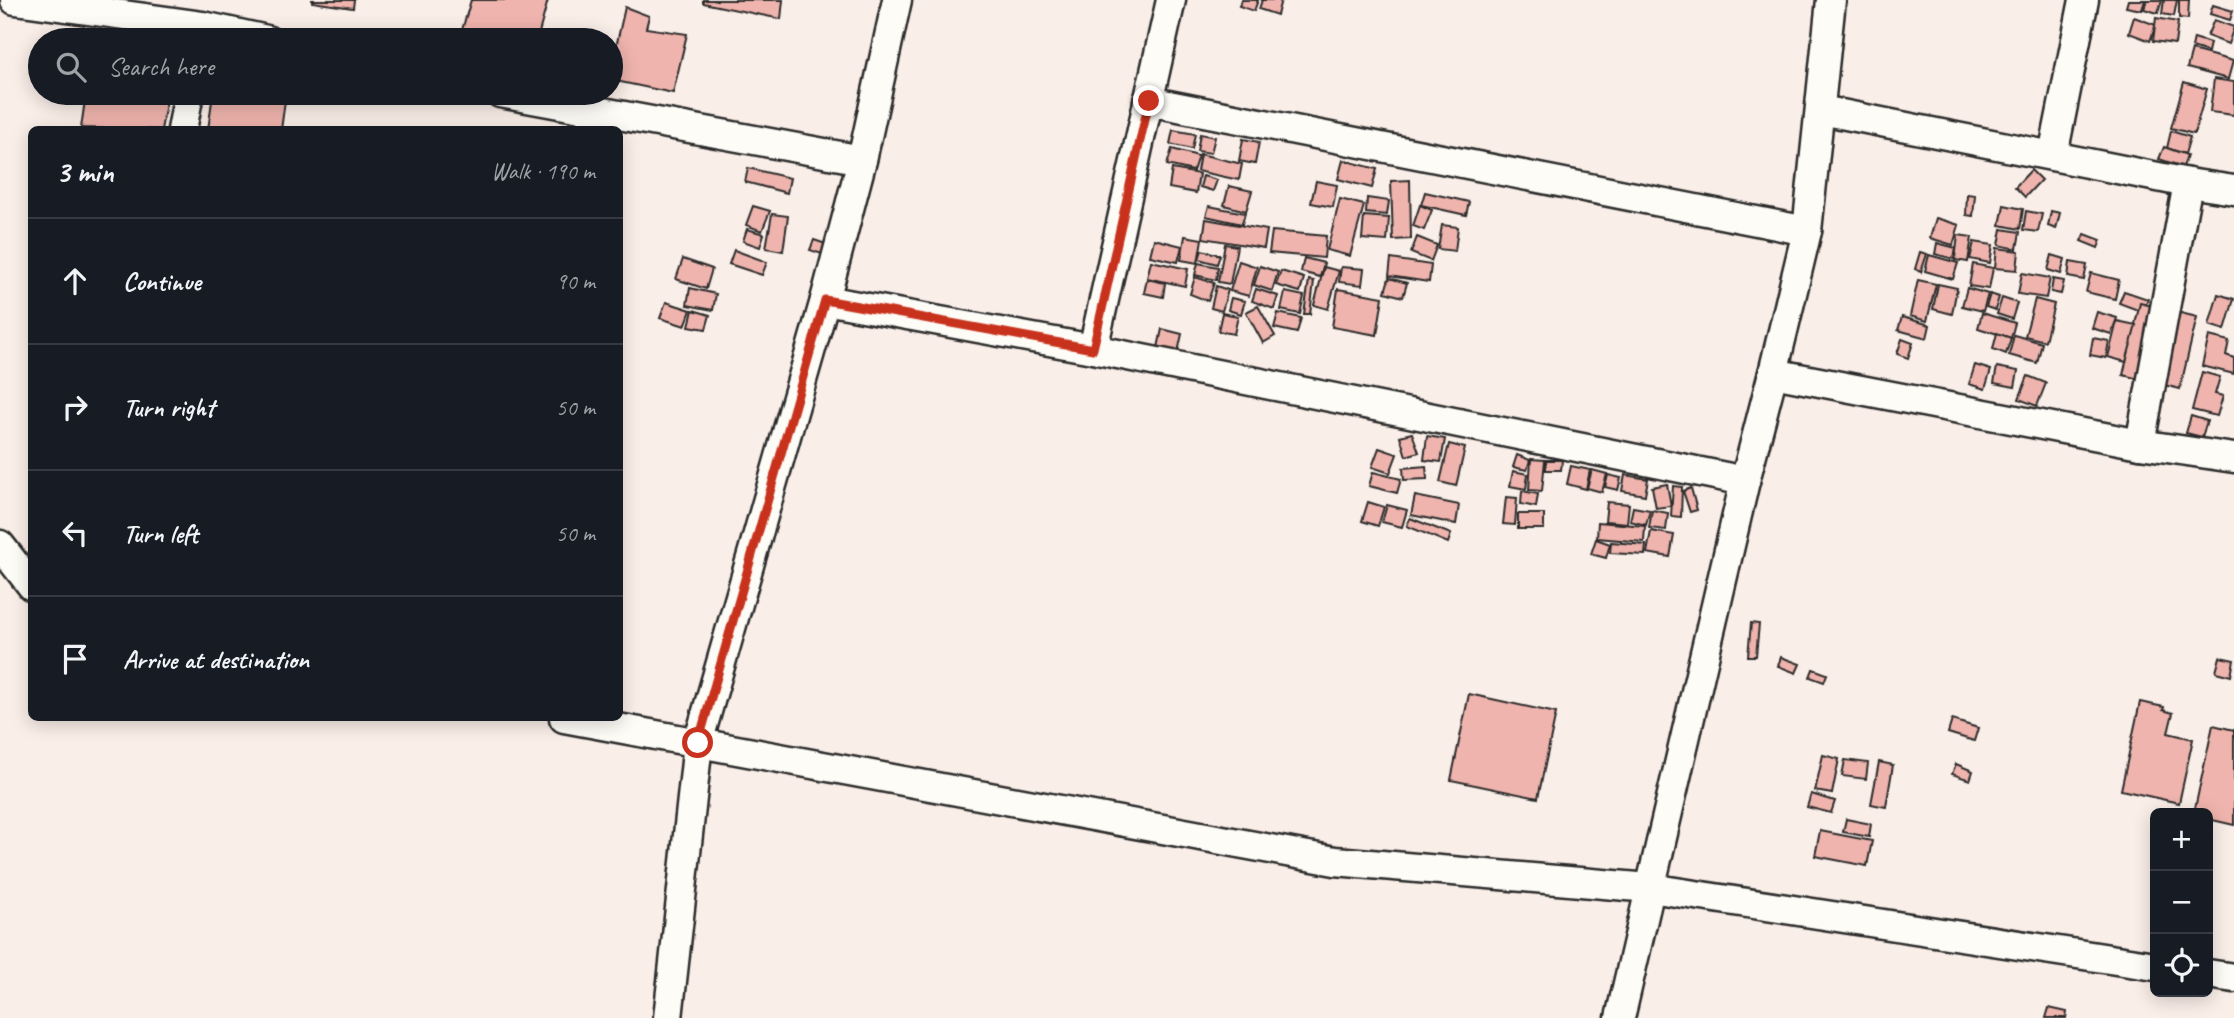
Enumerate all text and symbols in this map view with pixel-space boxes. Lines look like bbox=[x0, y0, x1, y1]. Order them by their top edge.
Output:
search box bbox=[28, 28, 623, 105]
icon: search bbox=[52, 48, 90, 86]
text: Search here bbox=[108, 50, 214, 83]
route end bbox=[1133, 85, 1164, 116]
text: 3 min bbox=[56, 153, 113, 191]
text: Walk · 190 m bbox=[491, 157, 595, 186]
icon: ahead bbox=[56, 262, 94, 300]
text: Continue bbox=[123, 265, 201, 298]
text: 90 m bbox=[556, 267, 595, 296]
icon: right bbox=[56, 388, 94, 426]
text: Turn right bbox=[123, 391, 214, 424]
text: 50 m bbox=[556, 393, 595, 422]
icon: left bbox=[56, 514, 94, 552]
text: Turn left bbox=[123, 517, 198, 550]
text: 50 m bbox=[556, 519, 595, 548]
icon: arrive bbox=[56, 640, 94, 678]
text: Arrive at destination bbox=[123, 643, 309, 676]
route start bbox=[682, 727, 713, 758]
map controls bbox=[2150, 808, 2213, 997]
button: + bbox=[2150, 808, 2213, 871]
button: − bbox=[2150, 871, 2213, 934]
button: locate bbox=[2150, 934, 2213, 997]

